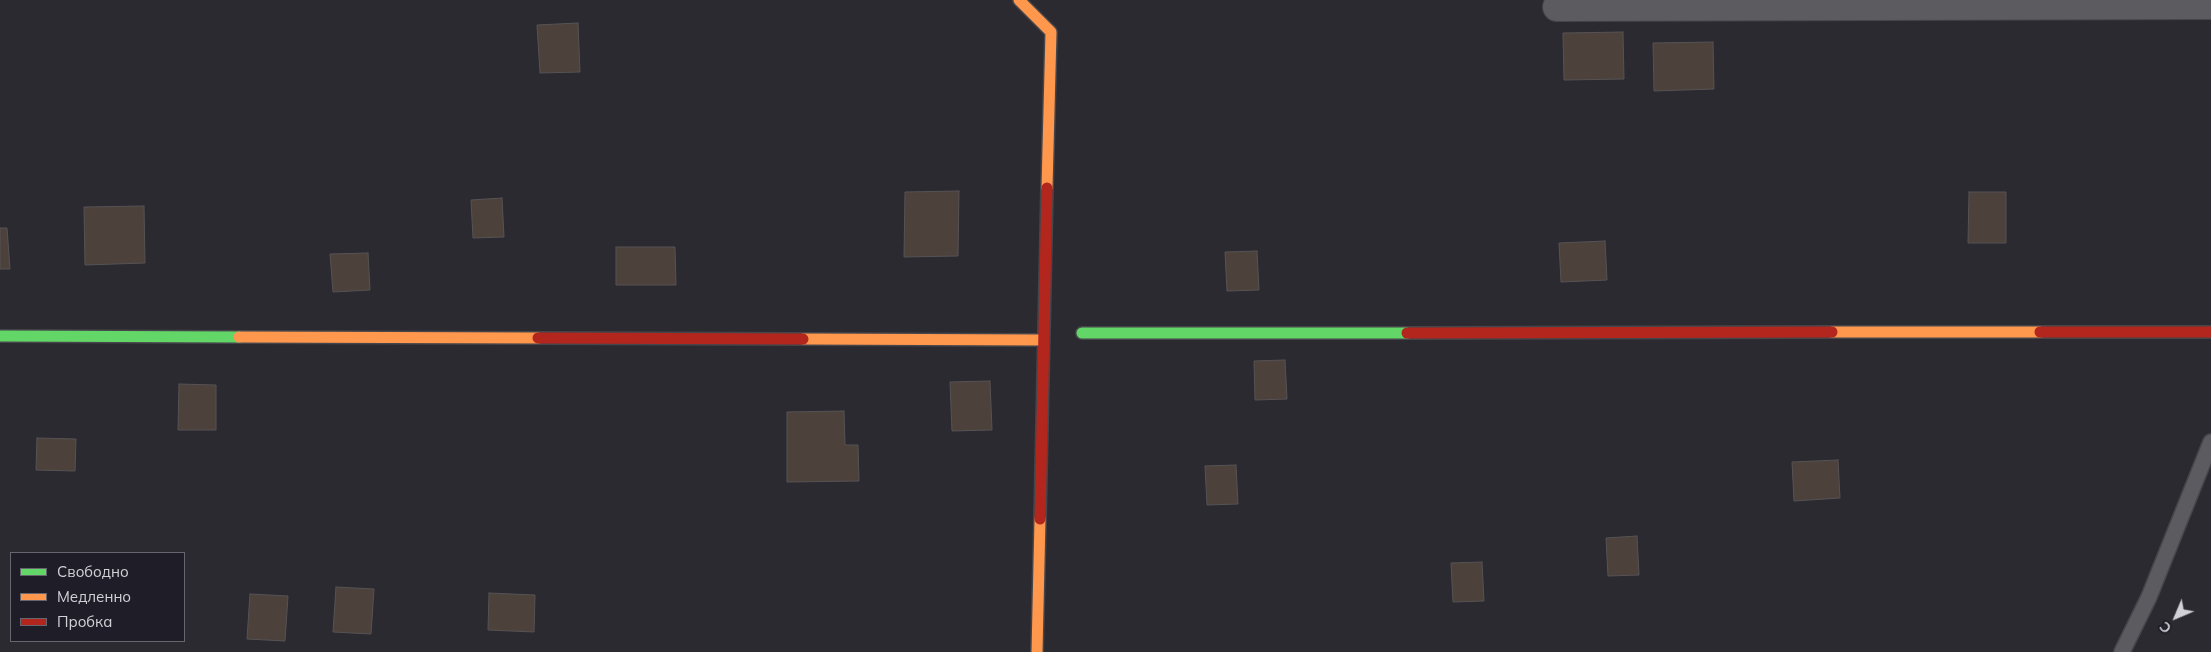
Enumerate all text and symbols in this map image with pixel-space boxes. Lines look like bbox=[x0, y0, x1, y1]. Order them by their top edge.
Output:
legend bbox=[10, 552, 185, 642]
text: Свободно bbox=[57, 562, 129, 581]
text: Медленно bbox=[57, 587, 131, 606]
north arrow bbox=[2151, 592, 2201, 642]
text: Пробка bbox=[57, 612, 112, 631]
text: С bbox=[2156, 618, 2175, 637]

